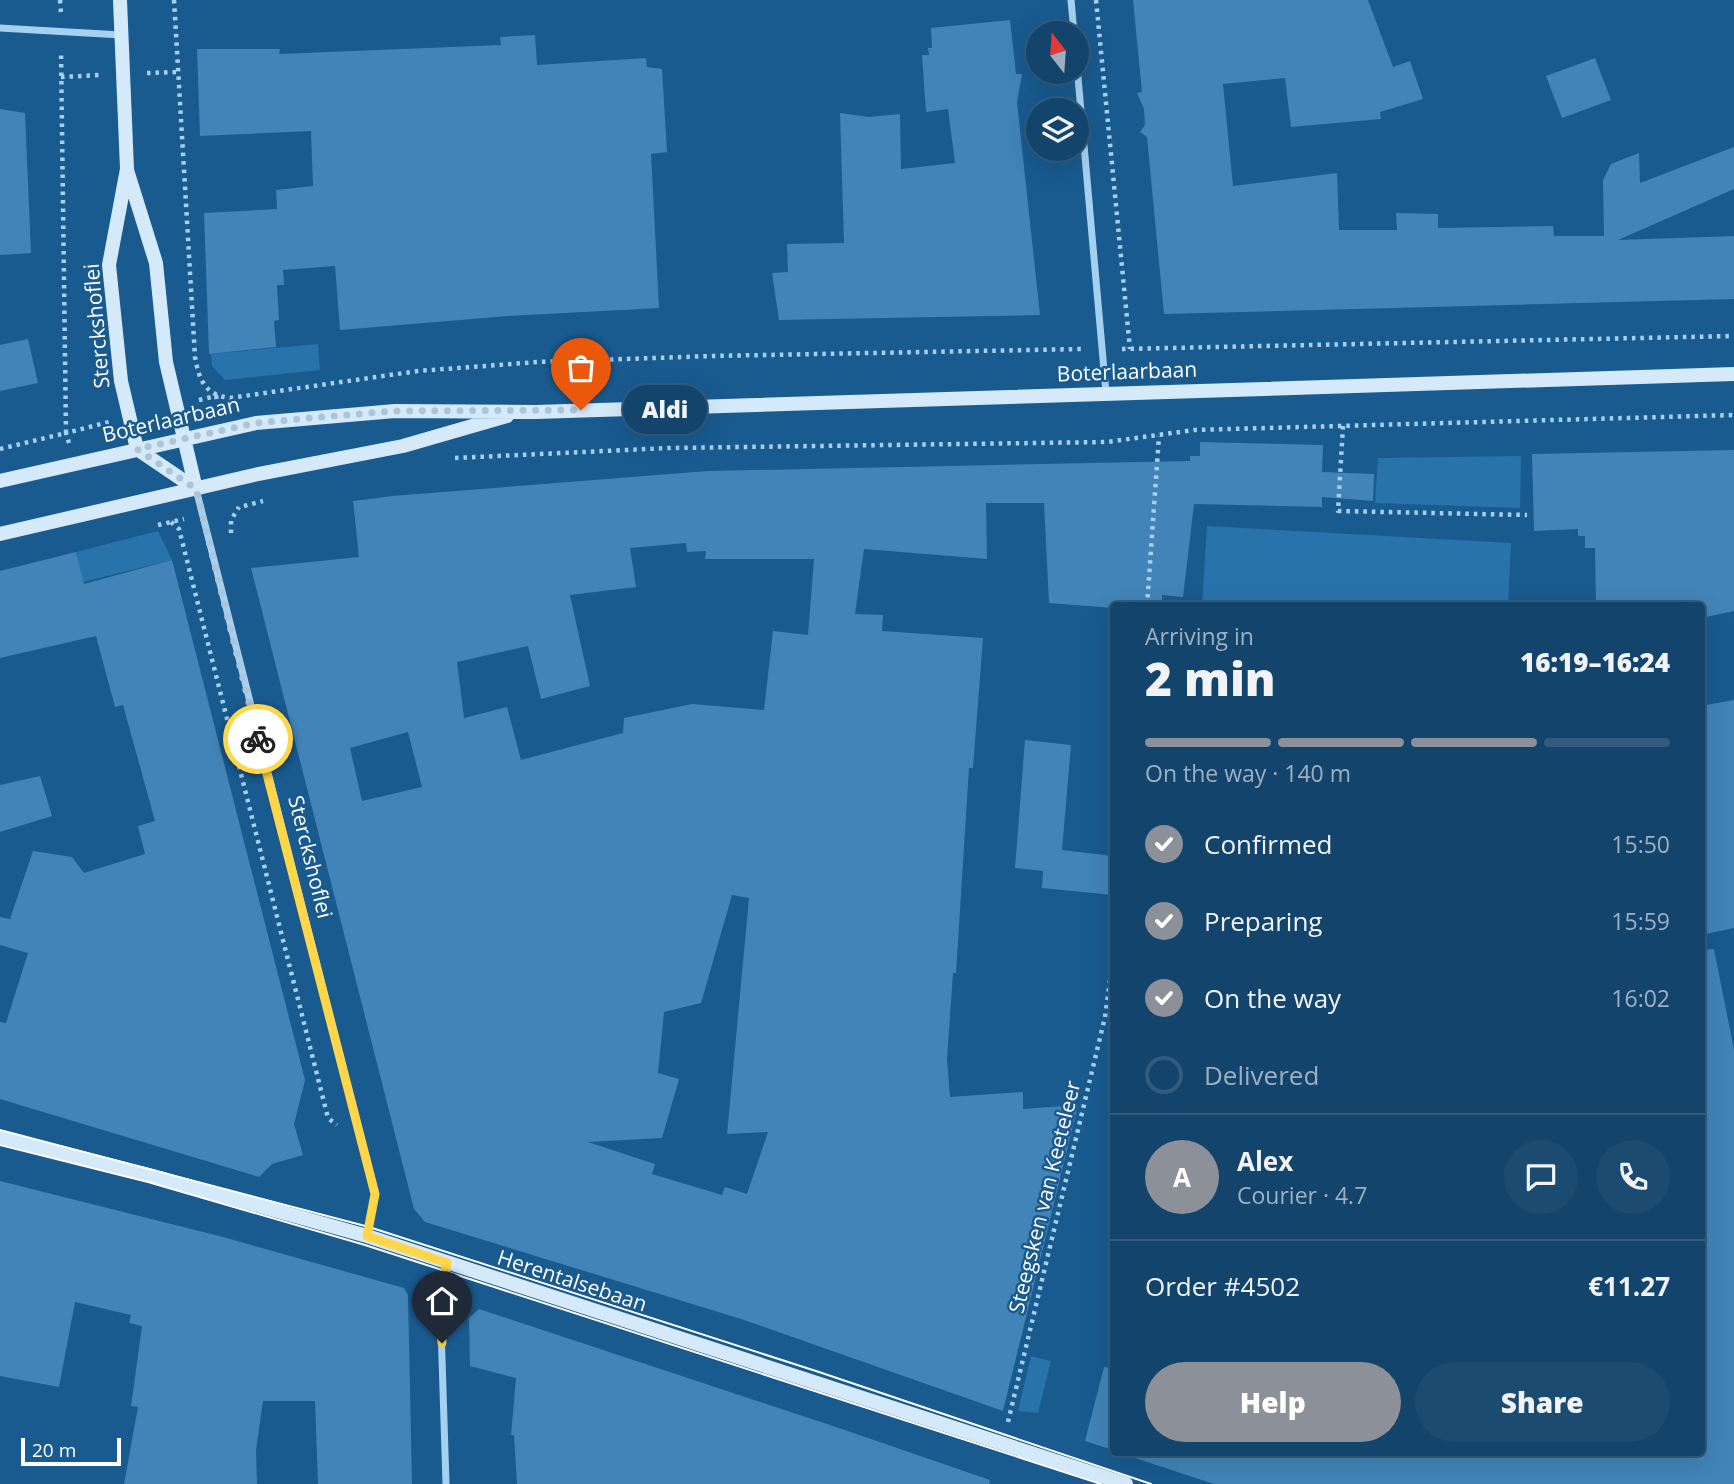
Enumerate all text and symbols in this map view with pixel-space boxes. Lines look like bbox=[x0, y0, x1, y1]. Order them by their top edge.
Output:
north arrow bbox=[1026, 21, 1088, 84]
map controls bbox=[1026, 21, 1089, 161]
button: layers bbox=[1026, 98, 1089, 161]
street label: Sterckshoflei bbox=[77, 262, 115, 390]
pin bbox=[551, 338, 611, 410]
icon: bag bbox=[562, 349, 600, 387]
street label: Boterlaarbaan bbox=[1056, 355, 1198, 387]
callout: Aldi bbox=[623, 386, 707, 434]
street label: Boterlaarbaan bbox=[99, 390, 242, 448]
text: Aldi bbox=[642, 393, 688, 425]
text: Arriving in bbox=[1145, 620, 1254, 652]
text: 16:19–16:24 bbox=[1520, 644, 1670, 680]
text: 2 min bbox=[1145, 647, 1276, 709]
courier bbox=[223, 704, 293, 774]
icon: bike bbox=[239, 720, 277, 758]
text: On the way · 140 m bbox=[1145, 757, 1351, 789]
street label: Sterckshoflei bbox=[282, 793, 340, 921]
icon: check bbox=[1145, 825, 1183, 863]
text: Confirmed bbox=[1204, 826, 1332, 862]
text: 15:50 bbox=[1611, 828, 1670, 860]
icon: check bbox=[1145, 902, 1183, 940]
text: Preparing bbox=[1204, 903, 1322, 939]
text: 15:59 bbox=[1611, 905, 1670, 937]
icon: check bbox=[1145, 979, 1183, 1017]
text: On the way bbox=[1204, 980, 1341, 1016]
text: 16:02 bbox=[1611, 982, 1670, 1014]
text: Delivered bbox=[1204, 1057, 1319, 1093]
street label: Steegsken van Keeteleer bbox=[1002, 1077, 1087, 1316]
button: chat bbox=[1504, 1140, 1578, 1214]
button: phone bbox=[1596, 1140, 1670, 1214]
text: Alex bbox=[1237, 1143, 1293, 1179]
text: A bbox=[1173, 1159, 1191, 1195]
text: Courier · 4.7 bbox=[1237, 1179, 1367, 1211]
street label: Herentalsebaan bbox=[494, 1243, 651, 1317]
text: Order #4502 bbox=[1145, 1268, 1300, 1304]
text: €11.27 bbox=[1588, 1268, 1670, 1304]
pin bbox=[412, 1271, 472, 1343]
icon: home bbox=[423, 1282, 461, 1320]
button: Help bbox=[1145, 1362, 1401, 1442]
button: Share bbox=[1415, 1362, 1670, 1442]
scale bar bbox=[21, 1435, 121, 1467]
text: 20 m bbox=[32, 1437, 76, 1463]

